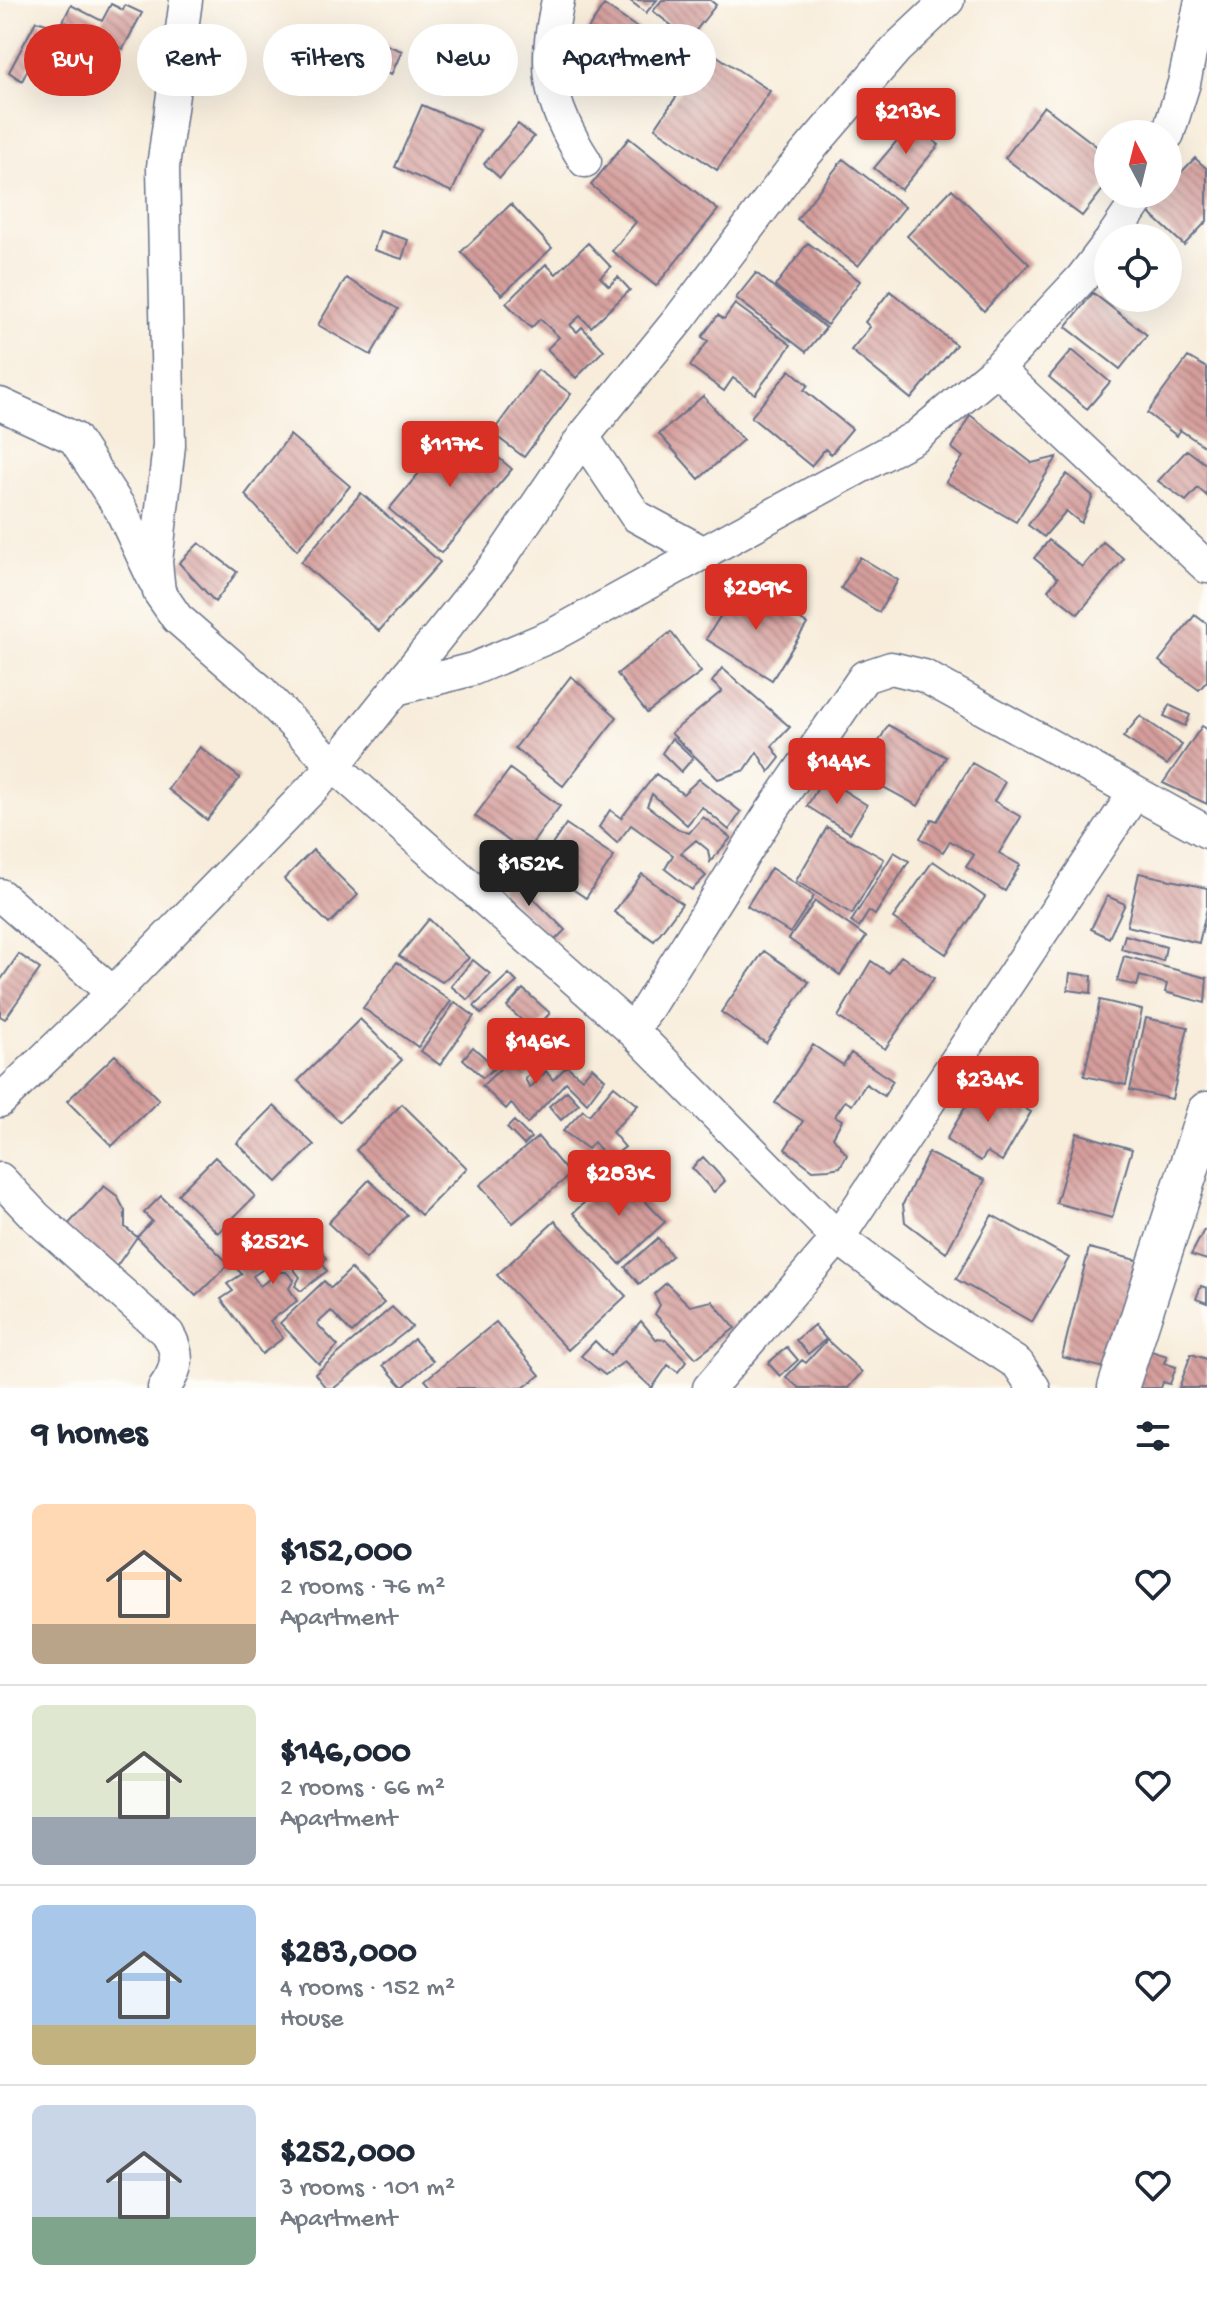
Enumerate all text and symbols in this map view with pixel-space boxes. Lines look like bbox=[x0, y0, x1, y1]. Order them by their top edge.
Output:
chip: Buy bbox=[24, 24, 121, 96]
chip: Rent bbox=[137, 24, 247, 96]
chip: Filters bbox=[263, 24, 392, 96]
chip: New bbox=[408, 24, 518, 96]
chip: Apartment bbox=[534, 24, 716, 96]
pin: $213K bbox=[850, 88, 962, 156]
text: $213K bbox=[875, 98, 937, 129]
north arrow bbox=[1094, 120, 1182, 208]
map controls bbox=[1094, 120, 1182, 312]
button: locate bbox=[1094, 224, 1182, 312]
pin: $117K bbox=[394, 421, 506, 489]
text: $117K bbox=[420, 431, 480, 462]
pin: $289K bbox=[700, 564, 812, 632]
text: $289K bbox=[723, 574, 789, 605]
pin: $144K bbox=[781, 738, 893, 806]
text: $144K bbox=[806, 748, 868, 779]
pin: $152K bbox=[473, 840, 585, 908]
text: $152K bbox=[498, 850, 560, 881]
pin: $146K bbox=[480, 1018, 592, 1086]
text: $146K bbox=[505, 1028, 567, 1059]
pin: $234K bbox=[932, 1056, 1044, 1124]
text: $234K bbox=[956, 1066, 1020, 1097]
pin: $283K bbox=[563, 1150, 675, 1218]
text: $283K bbox=[586, 1160, 652, 1191]
pin: $252K bbox=[217, 1218, 329, 1286]
text: $252K bbox=[240, 1228, 306, 1259]
icon: filters bbox=[1131, 1414, 1175, 1458]
text: 9 homes bbox=[32, 1416, 147, 1456]
text: $152,000 bbox=[280, 1533, 412, 1573]
icon: home bbox=[96, 1536, 192, 1632]
icon: heart bbox=[1131, 1562, 1175, 1606]
text: 2 rooms · 76 m² bbox=[280, 1573, 445, 1604]
text: Apartment bbox=[280, 1604, 397, 1635]
text: $146,000 bbox=[280, 1734, 411, 1774]
icon: home bbox=[96, 1737, 192, 1833]
icon: heart bbox=[1131, 1763, 1175, 1807]
text: 2 rooms · 66 m² bbox=[280, 1774, 445, 1805]
text: Apartment bbox=[280, 1805, 397, 1836]
text: $283,000 bbox=[280, 1934, 417, 1974]
icon: home bbox=[96, 1937, 192, 2033]
icon: heart bbox=[1131, 1963, 1175, 2007]
text: 4 rooms · 152 m² bbox=[280, 1974, 455, 2005]
text: House bbox=[280, 2005, 344, 2036]
text: $252,000 bbox=[280, 2134, 415, 2174]
icon: home bbox=[96, 2137, 192, 2233]
icon: heart bbox=[1131, 2163, 1175, 2207]
text: 3 rooms · 101 m² bbox=[280, 2174, 455, 2205]
text: Apartment bbox=[280, 2205, 397, 2236]

